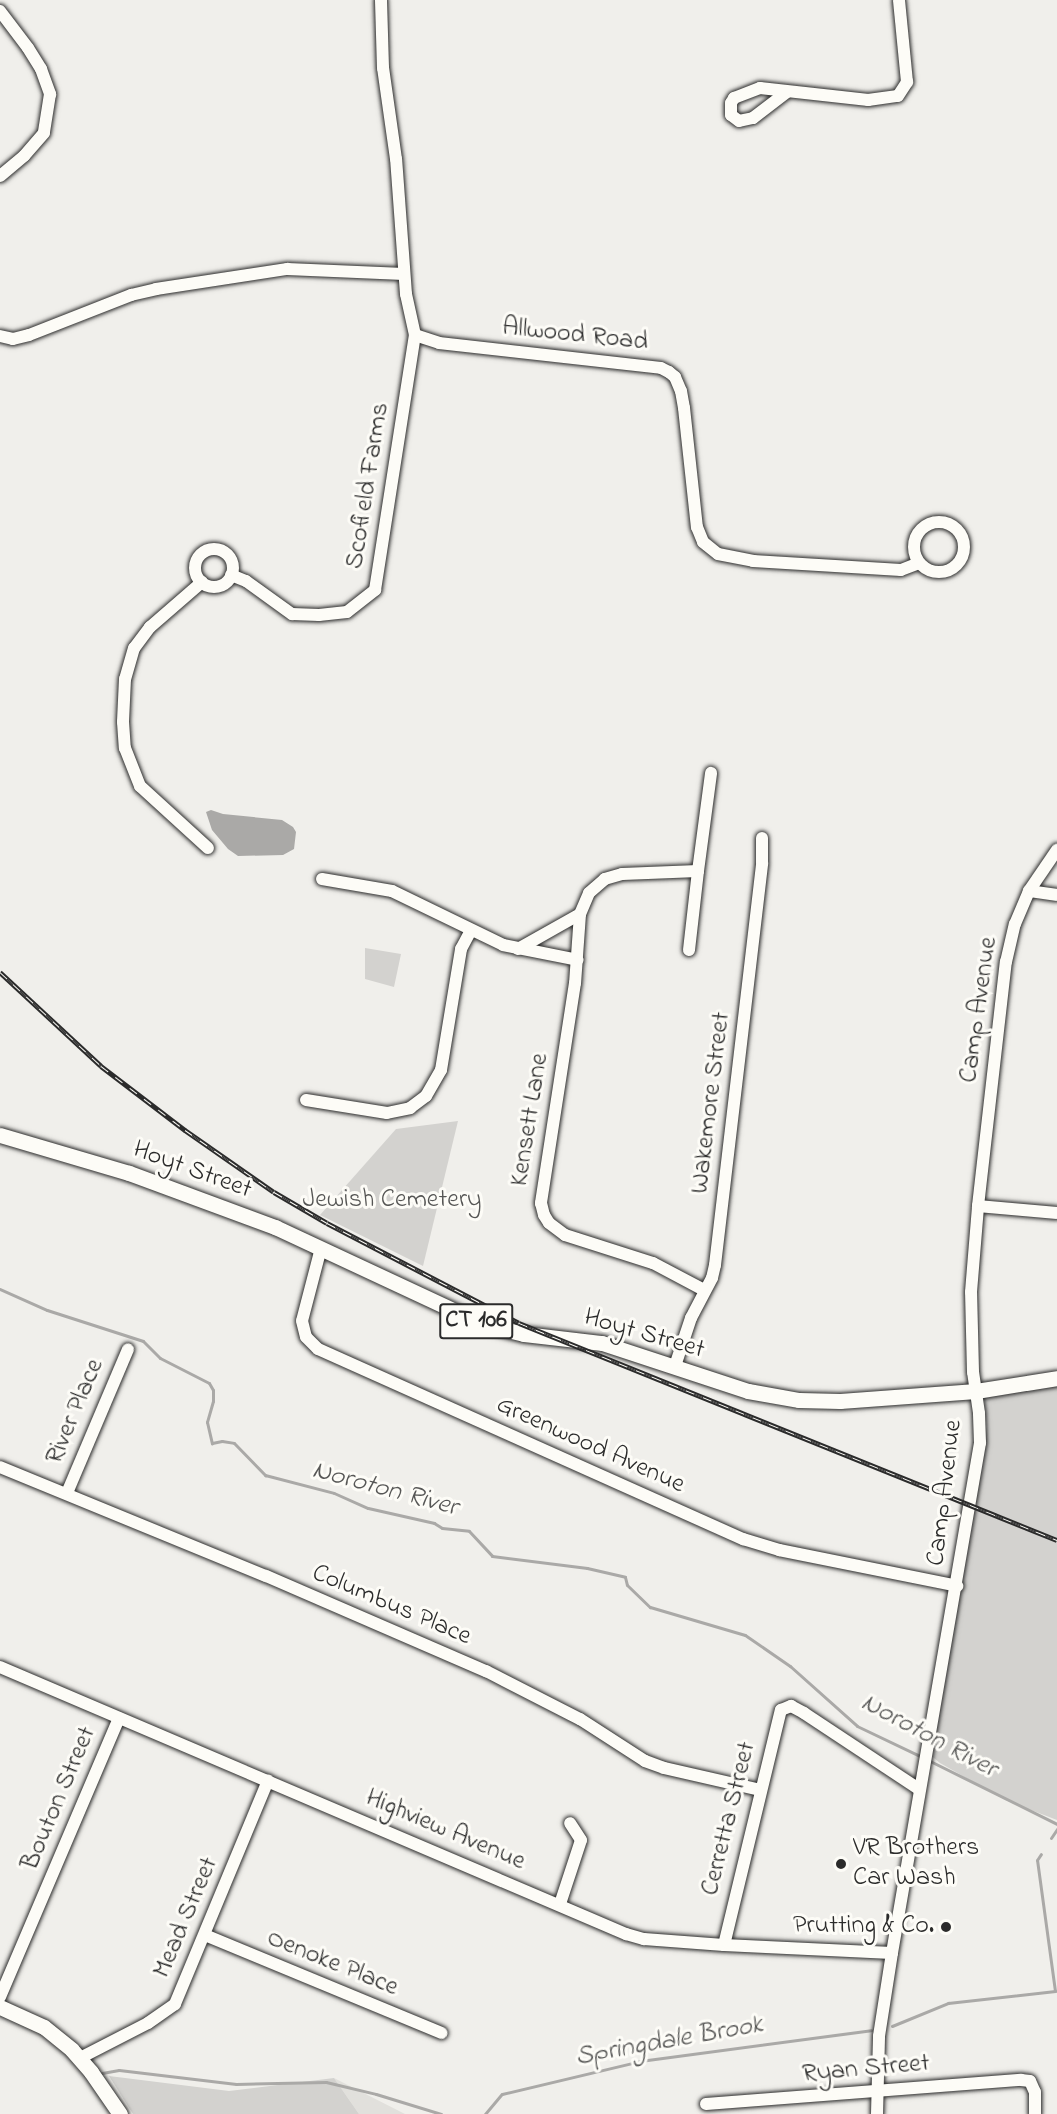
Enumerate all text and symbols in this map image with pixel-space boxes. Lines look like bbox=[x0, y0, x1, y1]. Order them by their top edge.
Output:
street label: Allwood Road bbox=[501, 313, 649, 359]
street label: Scofield Farms bbox=[340, 401, 398, 571]
street label: Camp Avenue bbox=[954, 935, 1006, 1085]
street label: Wakemore Street bbox=[685, 1010, 739, 1196]
street label: Kensett Lane bbox=[505, 1051, 557, 1189]
street label: Hoyt Street bbox=[128, 1135, 256, 1207]
park label: Jewish Cemetery bbox=[303, 1185, 481, 1217]
road number: CT 106 bbox=[438, 1300, 514, 1342]
street label: Hoyt Street bbox=[580, 1303, 708, 1367]
street label: River Place bbox=[40, 1355, 112, 1469]
street label: Greenwood Avenue bbox=[491, 1390, 689, 1502]
street label: Camp Avenue bbox=[922, 1418, 970, 1568]
water label: Noroton River bbox=[309, 1454, 461, 1524]
street label: Columbus Place bbox=[307, 1558, 475, 1654]
water label: Noroton River bbox=[855, 1687, 1003, 1785]
street label: Bouton Street bbox=[16, 1723, 104, 1875]
street label: Cerretta Street bbox=[696, 1739, 764, 1899]
street label: Highview Avenue bbox=[360, 1783, 530, 1879]
place label: VR Brothers Car Wash bbox=[853, 1833, 979, 1894]
street label: Mead Street bbox=[148, 1853, 226, 1983]
marker: VR Brothers Car Wash bbox=[834, 1857, 848, 1871]
place label: Prutting & Co. bbox=[793, 1911, 934, 1943]
marker: Prutting & Co. bbox=[939, 1920, 953, 1934]
street label: Oenoke Place bbox=[262, 1924, 402, 2004]
water label: Springdale Brook bbox=[573, 2009, 765, 2073]
street label: Ryan Street bbox=[801, 2049, 931, 2091]

